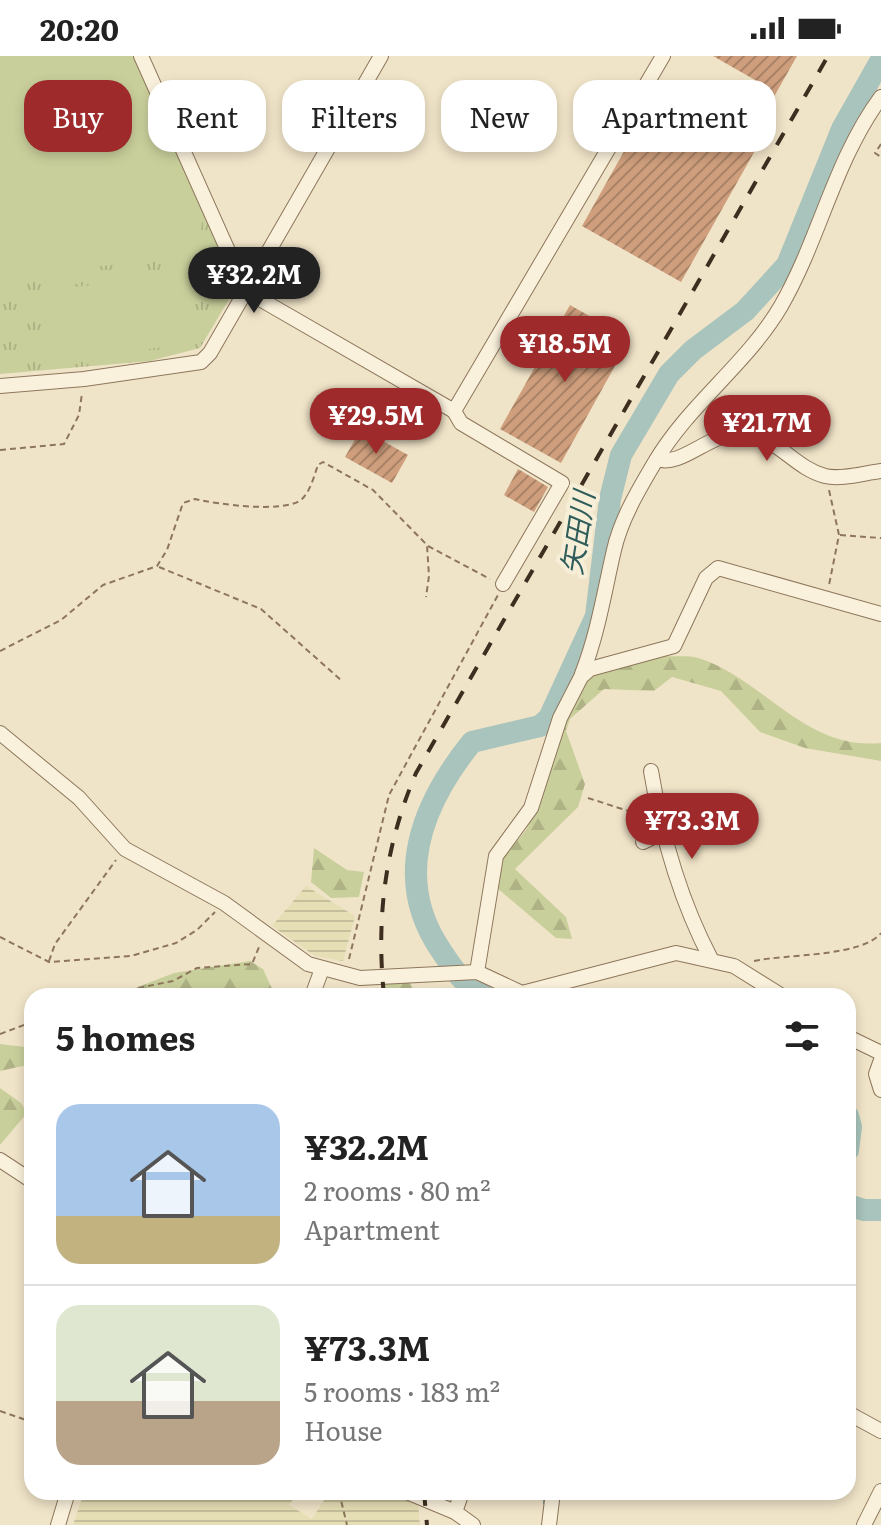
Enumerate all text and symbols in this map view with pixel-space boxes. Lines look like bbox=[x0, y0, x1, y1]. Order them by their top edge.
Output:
text: 20:20 bbox=[40, 6, 119, 50]
chip: Buy bbox=[24, 80, 132, 152]
chip: Rent bbox=[148, 80, 266, 152]
chip: Filters bbox=[282, 80, 425, 152]
chip: New bbox=[441, 80, 557, 152]
chip: Apartment bbox=[573, 80, 776, 152]
pin: ¥32.2M bbox=[189, 247, 319, 315]
text: ¥32.2M bbox=[206, 253, 302, 292]
pin: ¥18.5M bbox=[500, 316, 630, 384]
text: ¥18.5M bbox=[518, 322, 612, 361]
pin: ¥29.5M bbox=[311, 388, 441, 456]
text: ¥29.5M bbox=[328, 394, 424, 433]
pin: ¥21.7M bbox=[702, 395, 832, 463]
text: ¥21.7M bbox=[722, 401, 812, 440]
water label: 矢田川 bbox=[549, 485, 604, 577]
pin: ¥73.3M bbox=[627, 793, 757, 861]
text: ¥73.3M bbox=[644, 799, 740, 838]
text: 5 homes bbox=[56, 1011, 195, 1061]
icon: filters bbox=[780, 1014, 824, 1058]
text: ¥32.2M bbox=[304, 1120, 429, 1170]
icon: home bbox=[120, 1136, 216, 1232]
text: 2 rooms · 80 m² bbox=[304, 1170, 491, 1209]
text: Apartment bbox=[304, 1209, 440, 1248]
text: ¥73.3M bbox=[304, 1321, 430, 1371]
icon: home bbox=[120, 1337, 216, 1433]
text: 5 rooms · 183 m² bbox=[304, 1371, 500, 1410]
text: House bbox=[304, 1410, 382, 1449]

